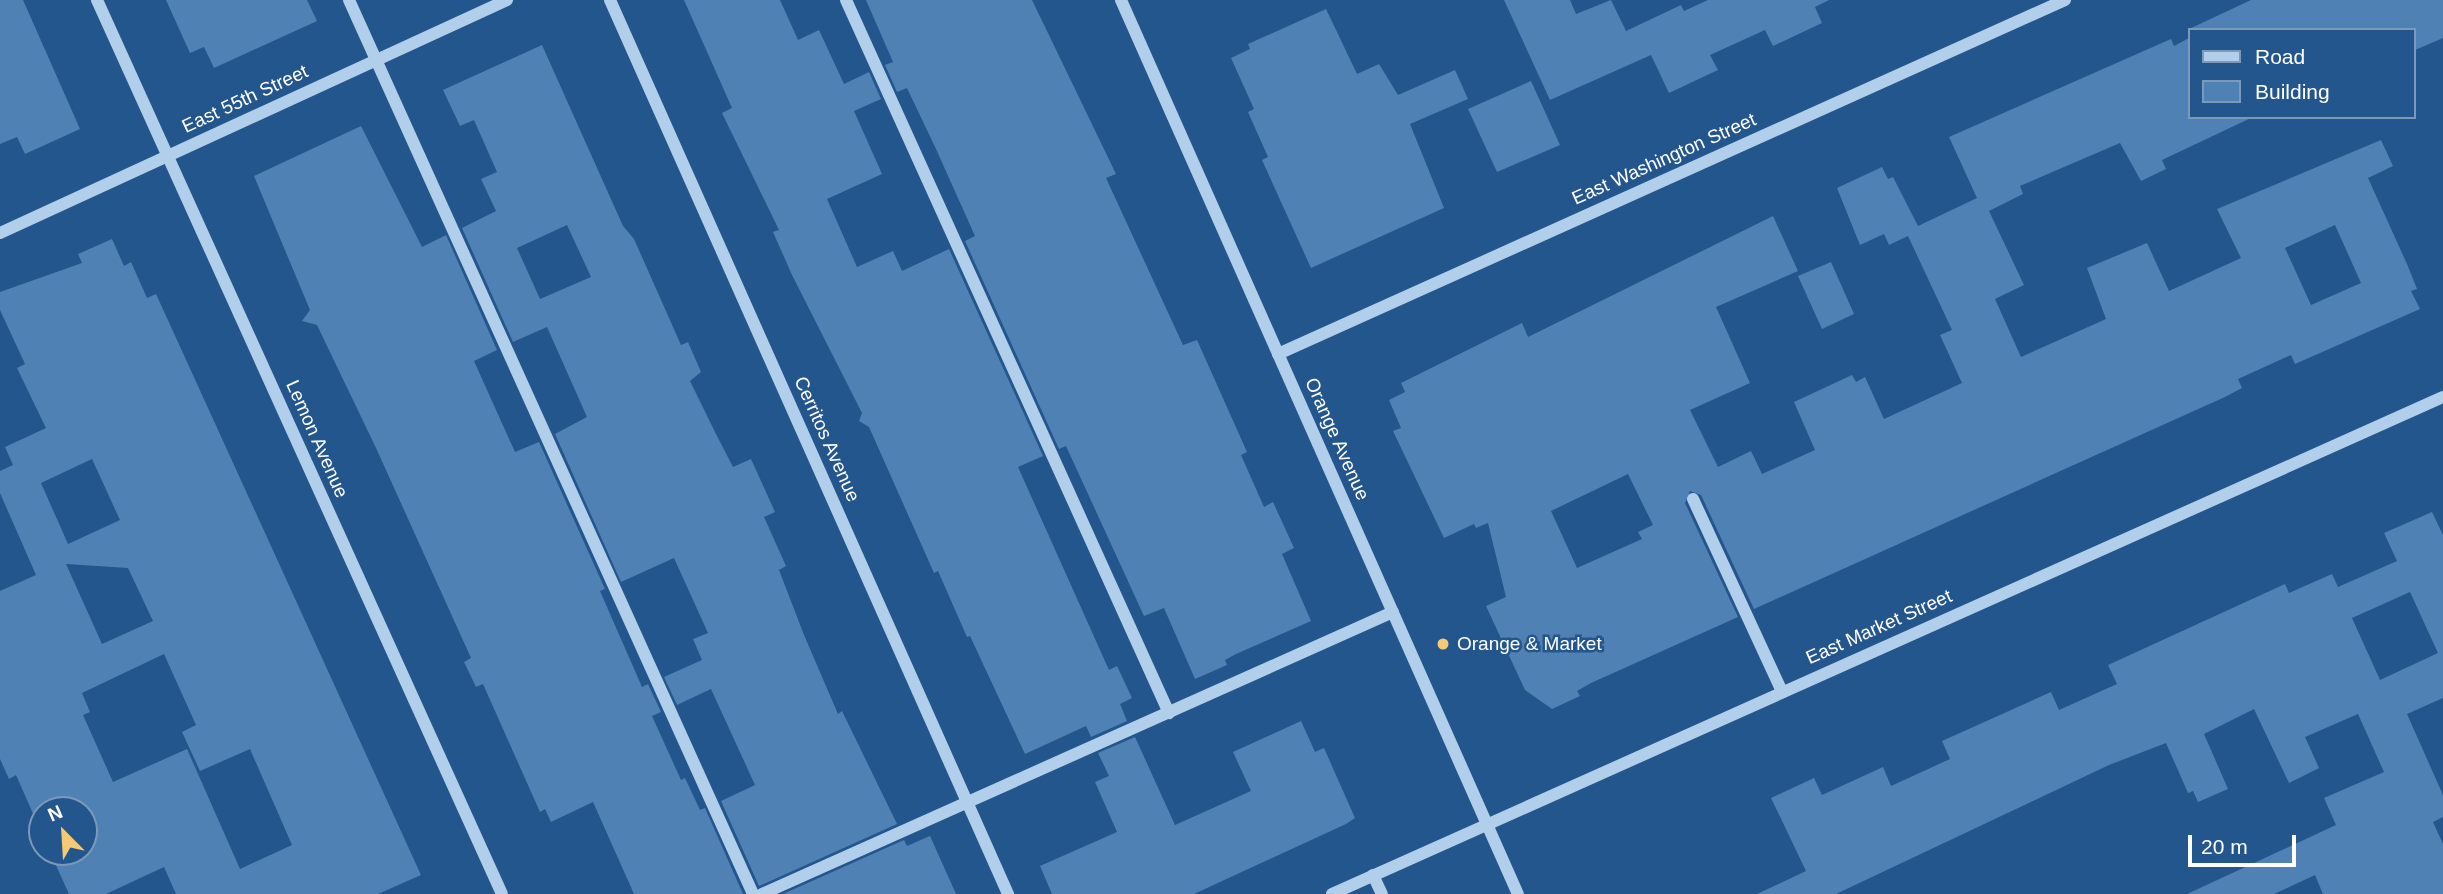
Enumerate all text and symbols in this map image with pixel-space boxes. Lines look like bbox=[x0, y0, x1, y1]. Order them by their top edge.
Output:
legend bbox=[2188, 28, 2415, 119]
text: Road bbox=[2255, 45, 2305, 68]
street label: East 55th Street bbox=[178, 60, 312, 138]
text: Building bbox=[2255, 80, 2330, 103]
street label: East Washington Street bbox=[1569, 108, 1759, 210]
street label: Cerritos Avenue bbox=[789, 372, 865, 506]
street label: Orange Avenue bbox=[1300, 374, 1374, 504]
street label: Lemon Avenue bbox=[281, 376, 353, 502]
street label: East Market Street bbox=[1802, 585, 1956, 669]
place label: Orange & Market bbox=[1457, 633, 1602, 655]
marker: Orange & Market bbox=[1435, 636, 1451, 652]
north arrow bbox=[28, 796, 98, 866]
text: N bbox=[45, 801, 66, 826]
scale bar bbox=[2191, 820, 2300, 864]
text: 20 m bbox=[2201, 835, 2248, 858]

